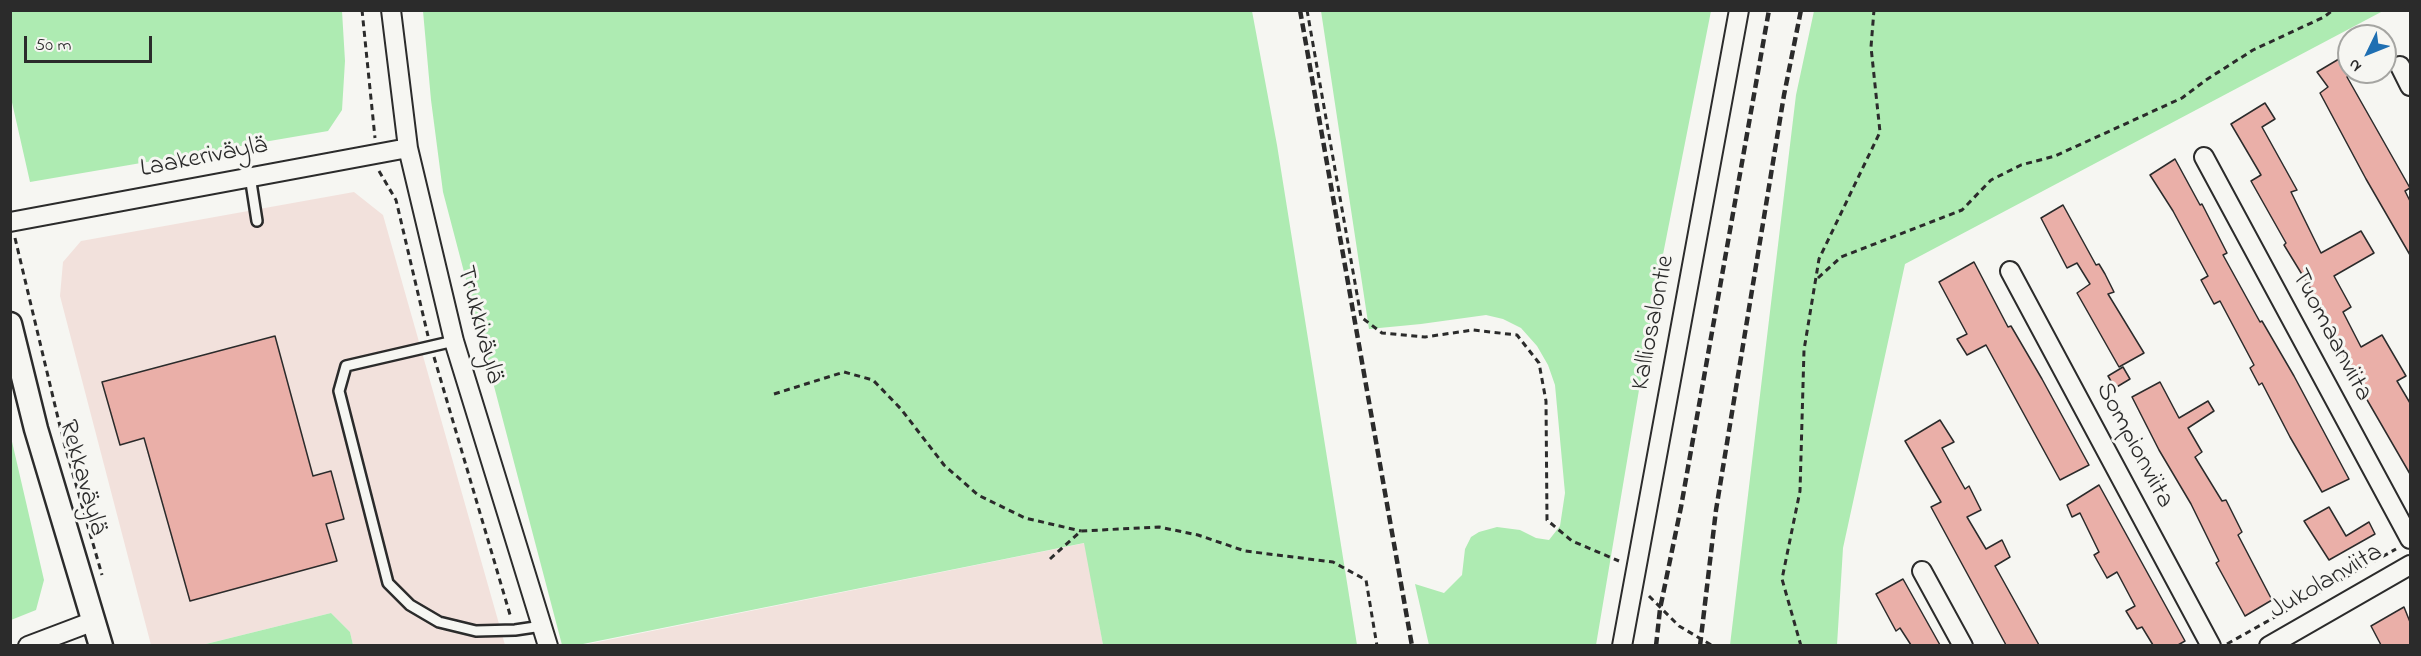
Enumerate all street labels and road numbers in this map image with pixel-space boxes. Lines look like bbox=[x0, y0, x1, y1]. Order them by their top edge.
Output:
street label: Laakeriväylä bbox=[138, 131, 270, 187]
street label: Kalliosalontie bbox=[1627, 253, 1683, 393]
street label: Trukkiväylä bbox=[447, 263, 509, 387]
street label: Tuomaanviita bbox=[2282, 265, 2378, 407]
street label: Sompionviita bbox=[2087, 378, 2179, 514]
street label: Rekkaväylä bbox=[50, 417, 112, 539]
street label: Jukolanviita bbox=[2265, 538, 2389, 628]

